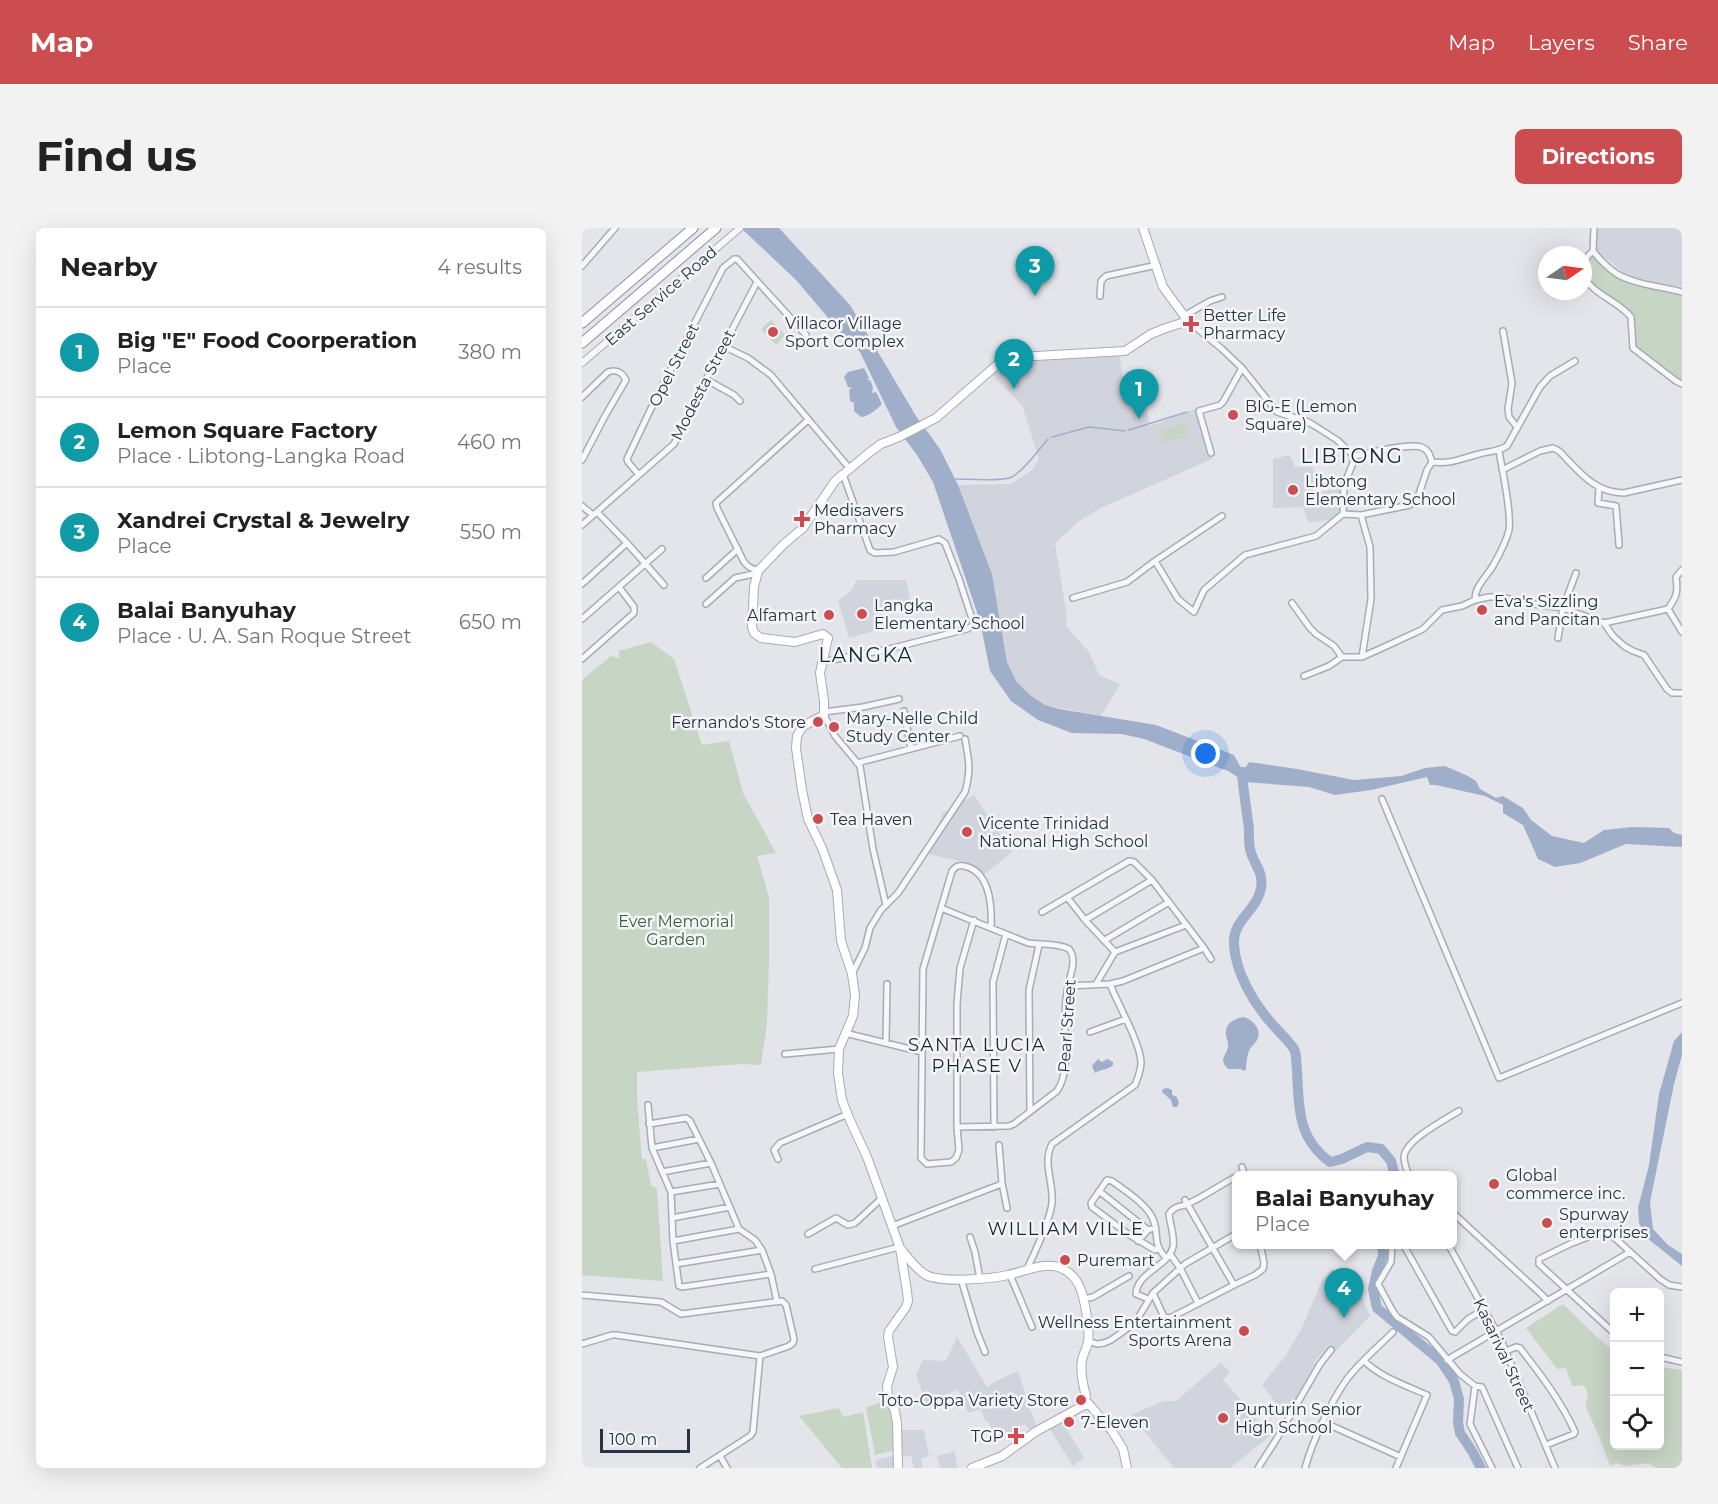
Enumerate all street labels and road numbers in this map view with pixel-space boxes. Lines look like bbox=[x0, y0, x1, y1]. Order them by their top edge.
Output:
street label: East Service Road bbox=[601, 242, 721, 350]
street label: Opel Street bbox=[645, 320, 703, 410]
street label: Modesta Street bbox=[667, 326, 739, 444]
street label: Pearl Street bbox=[1054, 978, 1080, 1073]
street label: Kasarival Street bbox=[1469, 1295, 1539, 1415]

